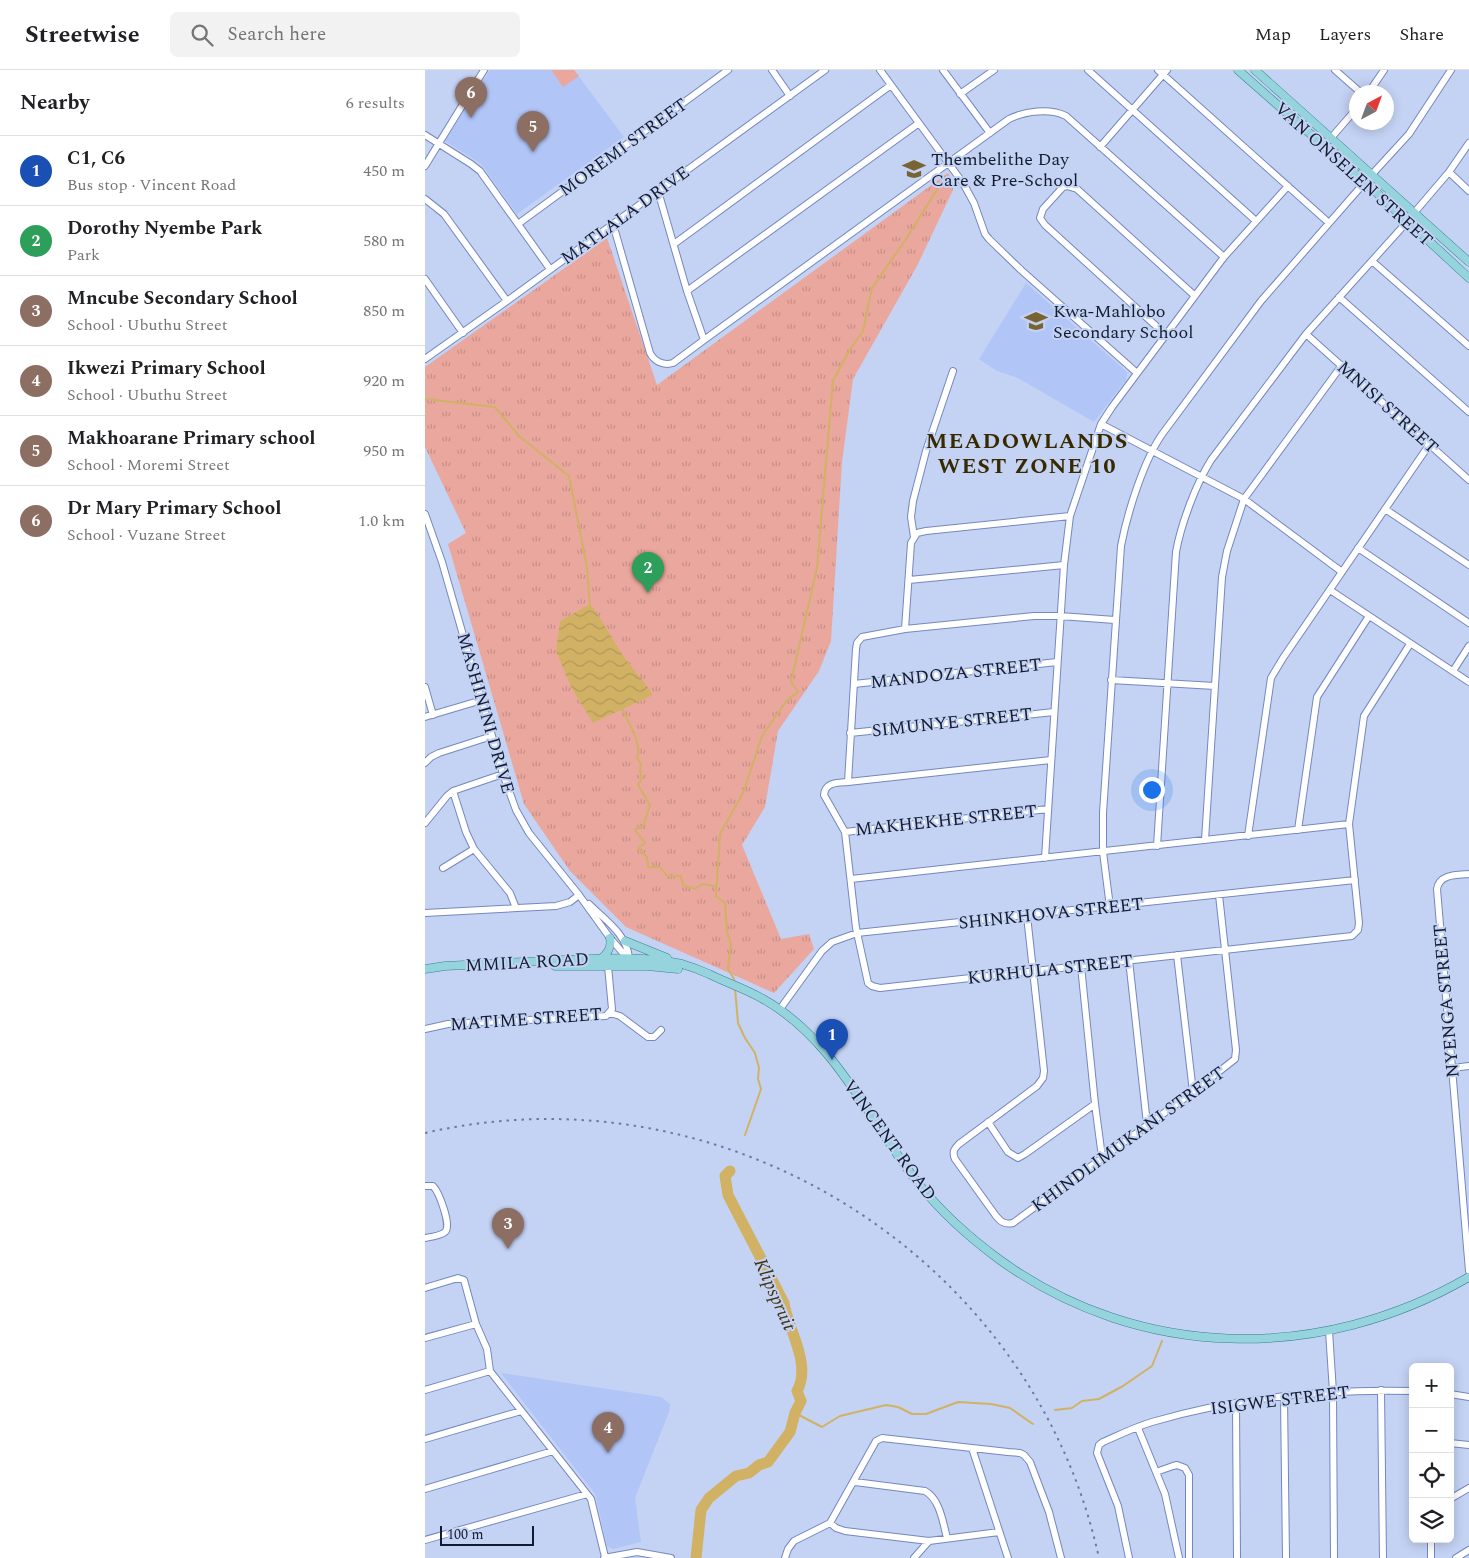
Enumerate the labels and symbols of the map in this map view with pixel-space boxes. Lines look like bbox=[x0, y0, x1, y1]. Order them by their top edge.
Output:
pin: 6 bbox=[455, 77, 487, 118]
north arrow bbox=[1349, 85, 1394, 130]
street label: MOREMI STREET bbox=[553, 91, 693, 203]
street label: VAN ONSELEN STREET bbox=[1268, 96, 1439, 253]
pin: 5 bbox=[517, 111, 549, 152]
place label: Thembelithe Day Care & Pre-School bbox=[931, 146, 1078, 194]
school or university icon: Thembelithe Day Care & Pre-School bbox=[901, 156, 927, 182]
street label: MATLALA DRIVE bbox=[555, 159, 695, 272]
place label: Kwa-Mahlobo Secondary School bbox=[1053, 298, 1193, 346]
school or university icon: Kwa-Mahlobo Secondary School bbox=[1023, 308, 1049, 334]
street label: MNISI STREET bbox=[1331, 354, 1445, 460]
district label: MEADOWLANDS WEST ZONE 10 bbox=[926, 425, 1128, 483]
pin: 2 bbox=[632, 552, 664, 593]
street label: MASHININI DRIVE bbox=[450, 629, 521, 797]
street label: MANDOZA STREET bbox=[869, 651, 1043, 696]
street label: SIMUNYE STREET bbox=[871, 701, 1034, 744]
your location bbox=[1139, 777, 1165, 803]
street label: MAKHEKHE STREET bbox=[854, 798, 1038, 843]
street label: SHINKHOVA STREET bbox=[957, 890, 1145, 937]
street label: NYENGA STREET bbox=[1426, 923, 1467, 1079]
street label: MMILA ROAD bbox=[464, 946, 590, 979]
street label: KURHULA STREET bbox=[966, 947, 1134, 992]
street label: MATIME STREET bbox=[449, 1001, 603, 1038]
pin: 1 bbox=[816, 1019, 848, 1060]
street label: KHINDLIMUKANI STREET bbox=[1026, 1060, 1231, 1219]
street label: VINCENT ROAD bbox=[836, 1074, 943, 1206]
pin: 3 bbox=[492, 1208, 524, 1249]
water label: Klipspruit bbox=[746, 1254, 804, 1337]
street label: ISIGWE STREET bbox=[1209, 1379, 1351, 1422]
pin: 4 bbox=[592, 1412, 624, 1453]
scale bar bbox=[440, 1523, 534, 1546]

